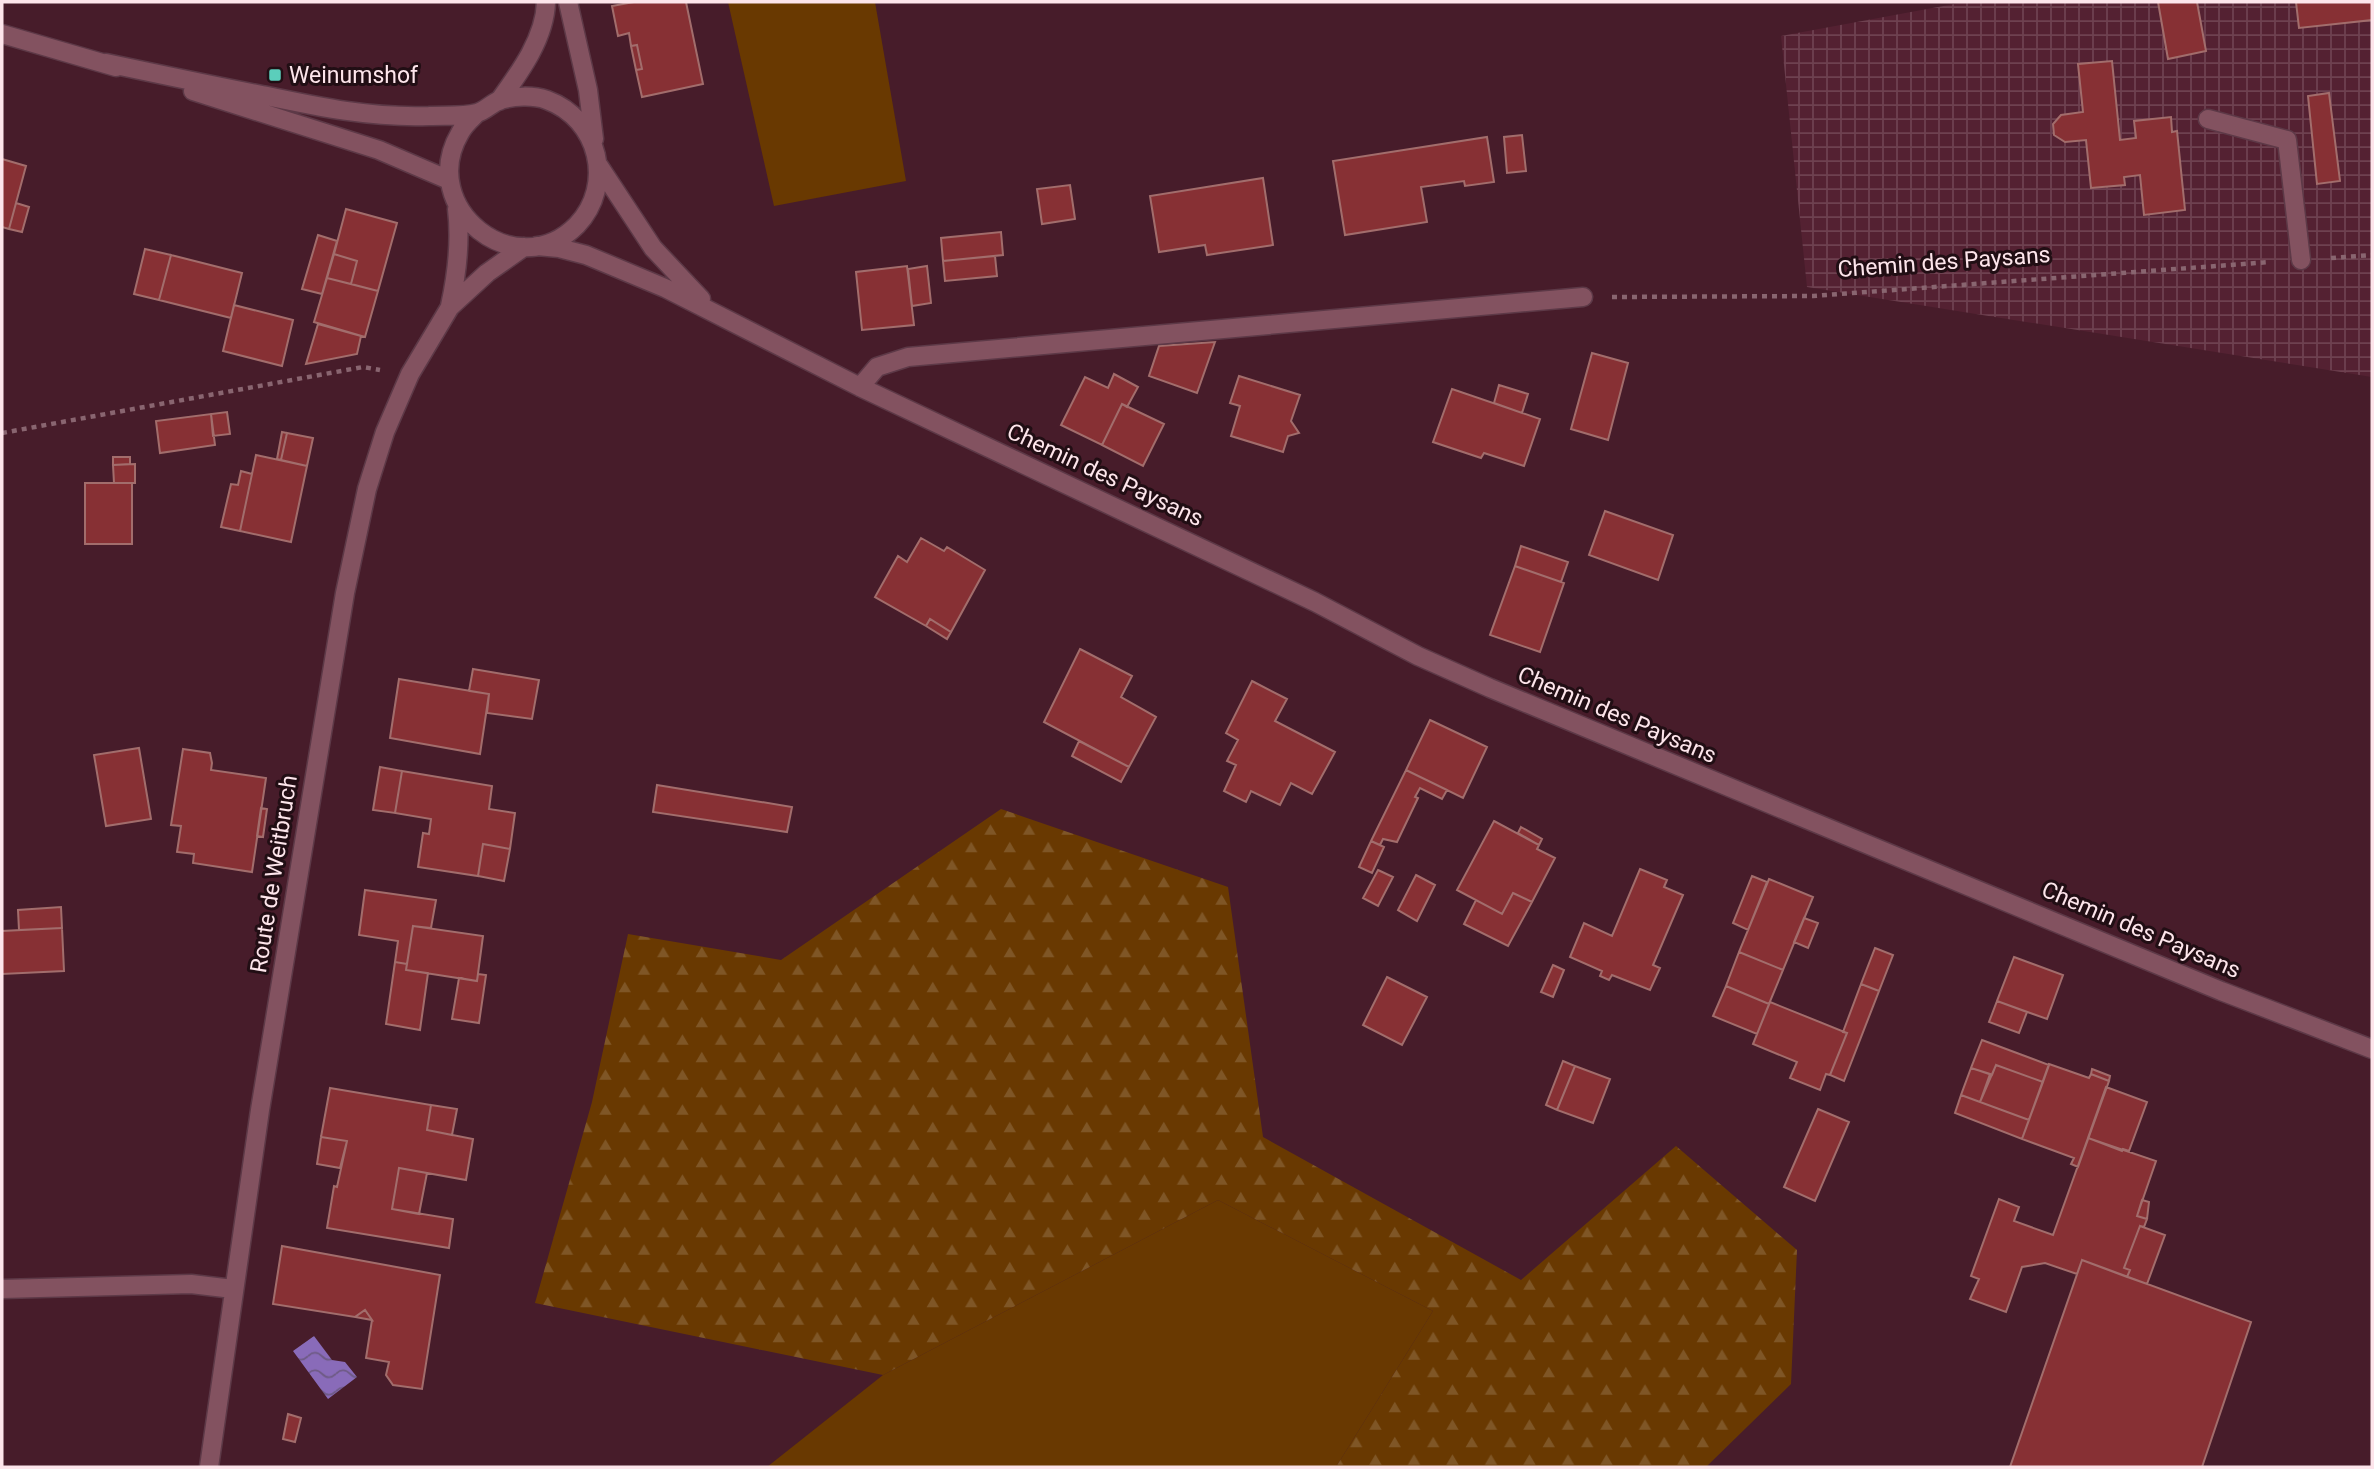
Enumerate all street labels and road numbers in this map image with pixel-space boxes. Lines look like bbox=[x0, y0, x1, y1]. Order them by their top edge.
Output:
street label: Chemin des Paysans bbox=[1837, 241, 2051, 283]
street label: Chemin des Paysans bbox=[1003, 418, 1207, 532]
street label: Chemin des Paysans bbox=[1514, 661, 1720, 769]
street label: Route de Weitbruch bbox=[245, 773, 303, 975]
street label: Chemin des Paysans bbox=[2038, 876, 2244, 984]

